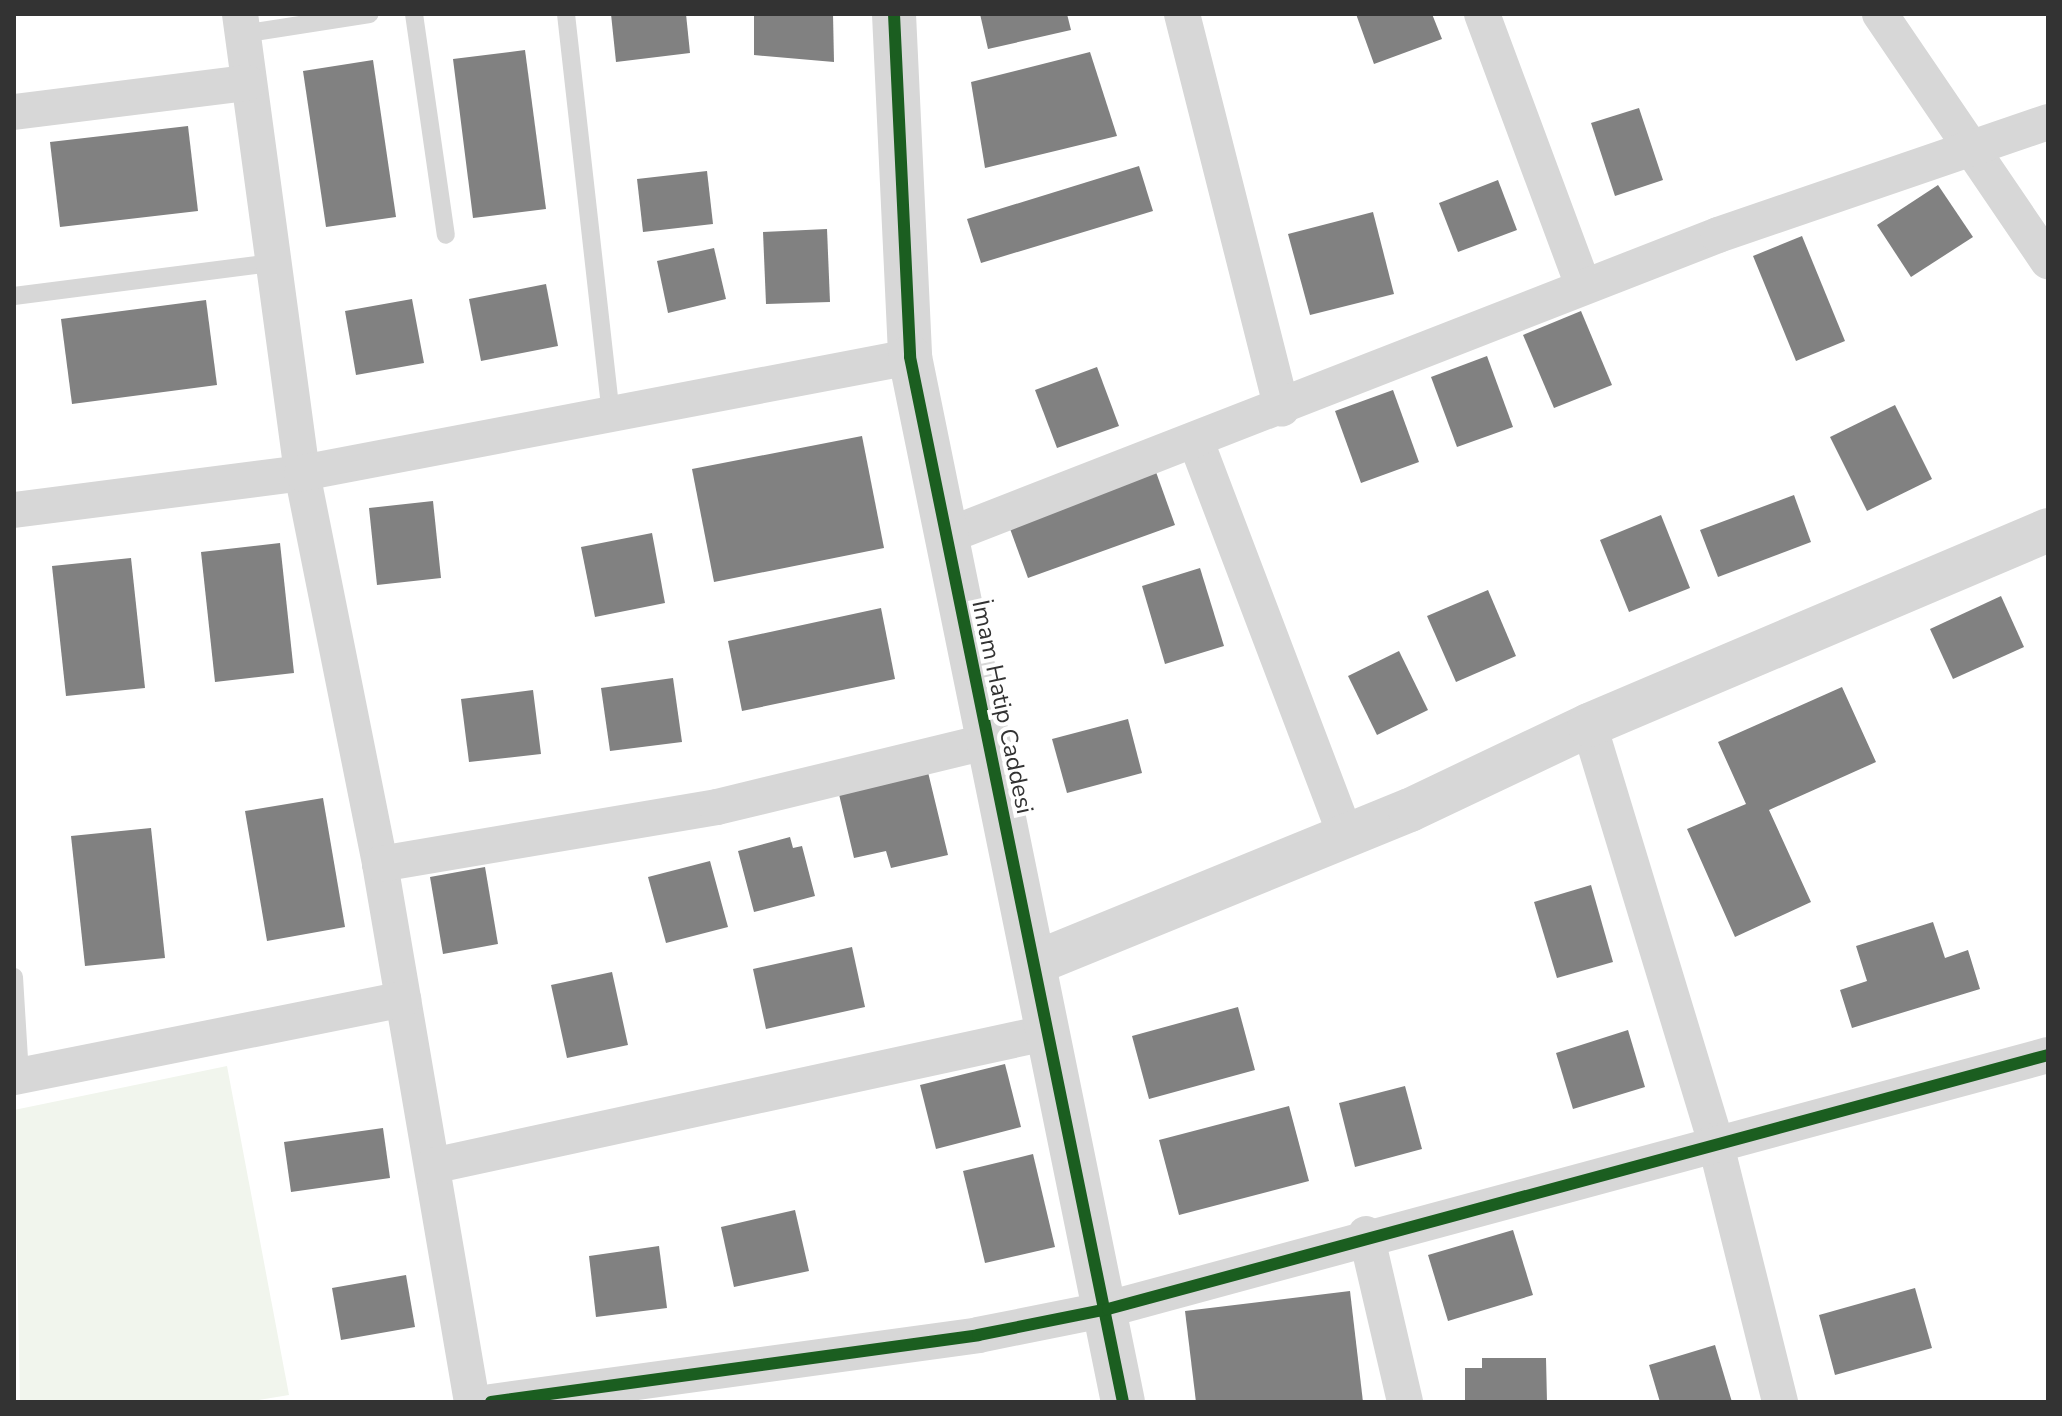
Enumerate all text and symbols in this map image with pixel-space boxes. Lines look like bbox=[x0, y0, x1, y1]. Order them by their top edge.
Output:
street label: İmam Hatip Caddesi bbox=[965, 598, 1039, 816]

